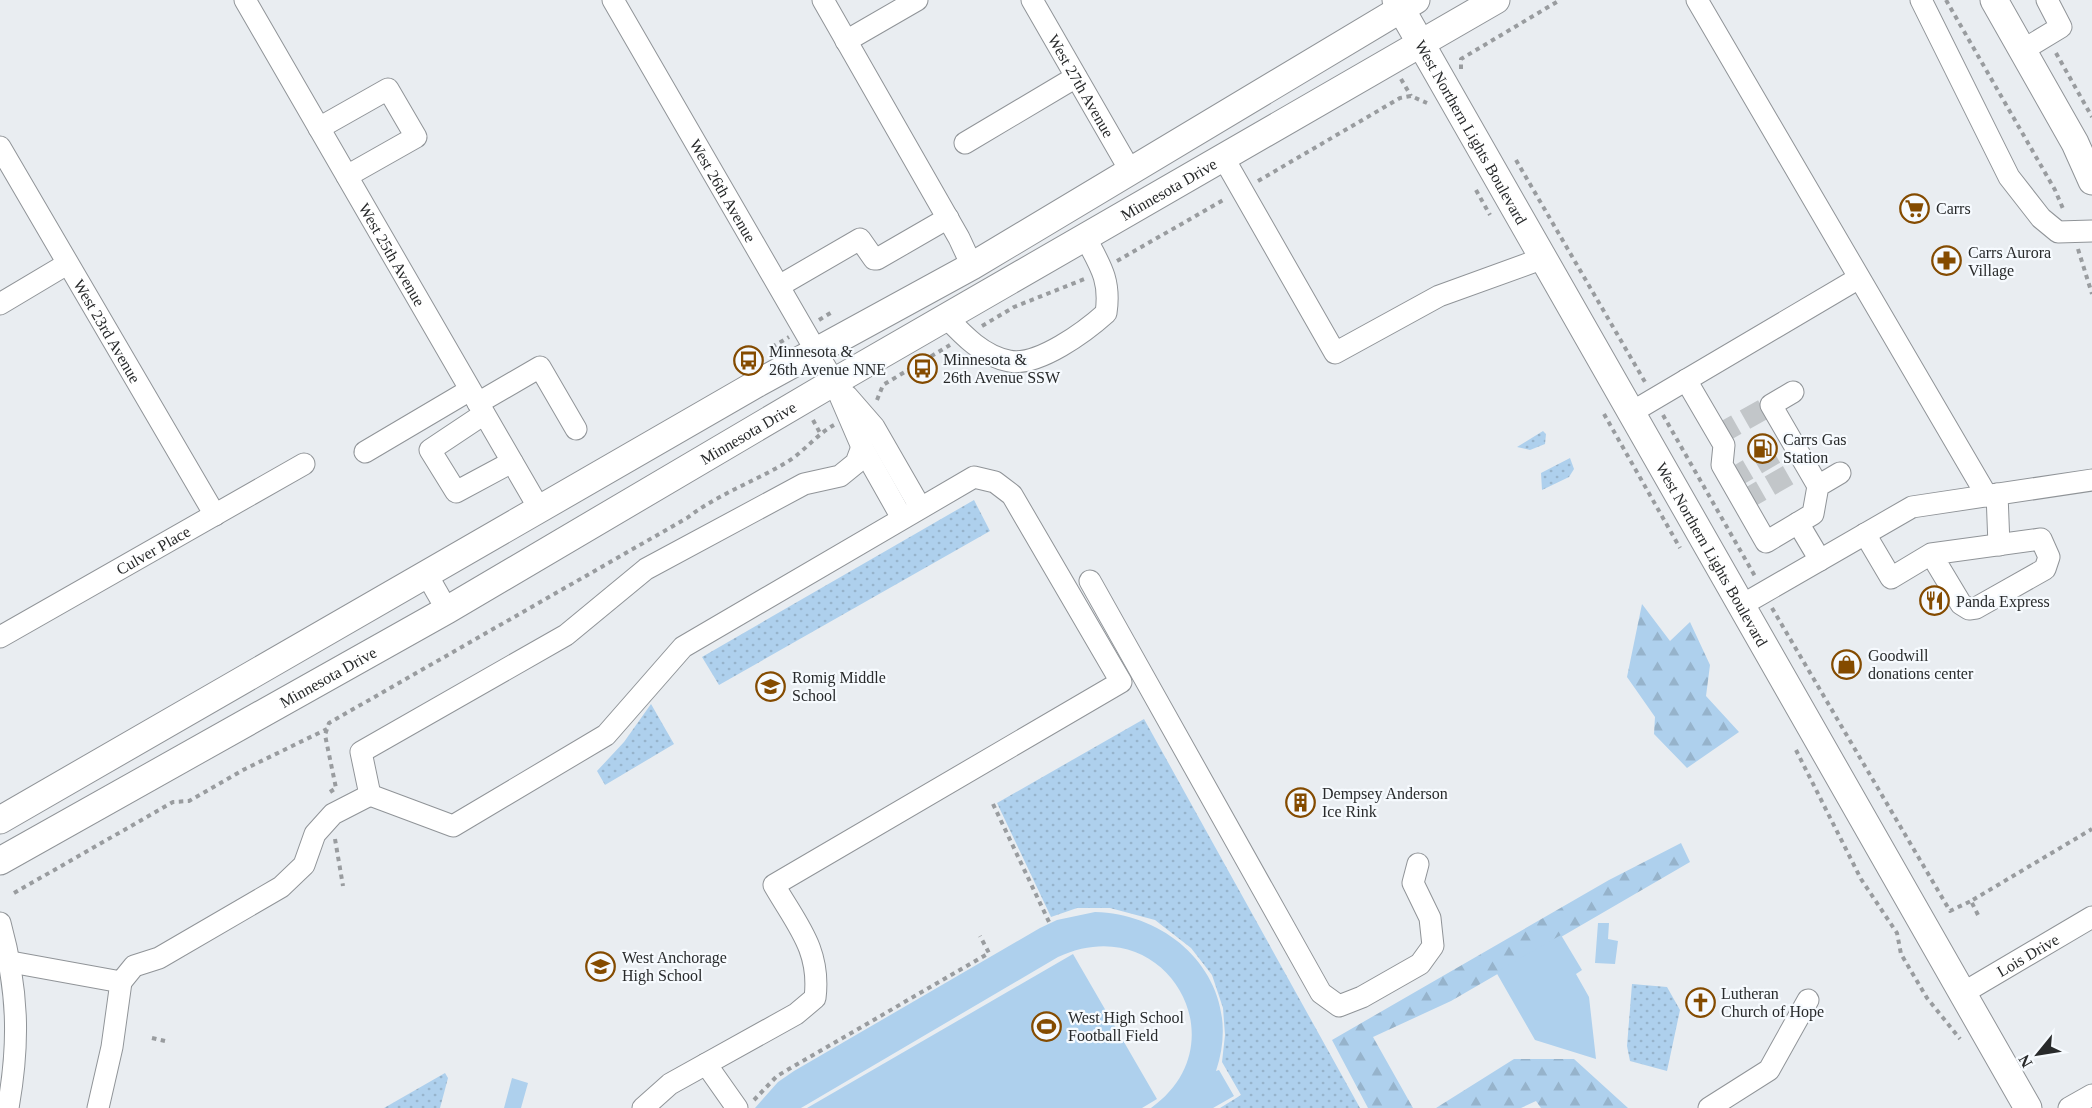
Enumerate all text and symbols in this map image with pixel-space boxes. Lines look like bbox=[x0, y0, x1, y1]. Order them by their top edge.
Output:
street label: West 27th Avenue bbox=[1045, 32, 1117, 140]
street label: West Northern Lights Boulevard bbox=[1412, 37, 1530, 227]
street label: West 26th Avenue bbox=[686, 136, 759, 245]
street label: Minnesota Drive bbox=[1118, 155, 1220, 224]
supermarket icon: Carrs bbox=[1899, 192, 1931, 224]
street label: West 25th Avenue bbox=[355, 200, 428, 309]
place label: Carrs bbox=[1936, 200, 1971, 217]
place label: Carrs Aurora Village bbox=[1968, 244, 2051, 280]
pharmacy icon: Carrs Aurora Village bbox=[1931, 245, 1963, 277]
street label: West 23rd Avenue bbox=[70, 277, 144, 386]
place label: Minnesota & 26th Avenue NNE bbox=[769, 343, 886, 378]
bus stop icon: Minnesota & 26th Avenue NNE bbox=[732, 344, 764, 376]
place label: Minnesota & 26th Avenue SSW bbox=[943, 351, 1061, 386]
bus stop icon: Minnesota & 26th Avenue SSW bbox=[906, 352, 938, 384]
street label: Minnesota Drive bbox=[697, 398, 799, 468]
place label: Carrs Gas Station bbox=[1783, 431, 1847, 466]
fuel station icon: Carrs Gas Station bbox=[1746, 432, 1778, 464]
street label: West Northern Lights Boulevard bbox=[1653, 459, 1771, 649]
street label: Culver Place bbox=[113, 523, 193, 578]
restaurant icon: Panda Express bbox=[1919, 585, 1951, 617]
place label: Panda Express bbox=[1956, 593, 2050, 611]
street label: Minnesota Drive bbox=[277, 643, 379, 711]
place label: Goodwill donations center bbox=[1868, 647, 1974, 682]
shop icon: Goodwill donations center bbox=[1831, 648, 1863, 680]
place label: Romig Middle School bbox=[792, 669, 886, 704]
school or university icon: Romig Middle School bbox=[755, 670, 787, 702]
place label: Dempsey Anderson Ice Rink bbox=[1322, 785, 1448, 820]
building icon: Dempsey Anderson Ice Rink bbox=[1285, 786, 1317, 818]
street label: Lois Drive bbox=[1994, 931, 2062, 980]
place label: West Anchorage High School bbox=[622, 949, 727, 985]
school or university icon: West Anchorage High School bbox=[585, 950, 617, 982]
place label: Lutheran Church of Hope bbox=[1721, 985, 1824, 1021]
church icon: Lutheran Church of Hope bbox=[1684, 986, 1716, 1018]
place label: West High School Football Field bbox=[1068, 1009, 1185, 1044]
sports icon: West High School Football Field bbox=[1031, 1010, 1063, 1042]
north arrow bbox=[2008, 1024, 2068, 1084]
text: N bbox=[2015, 1052, 2036, 1071]

